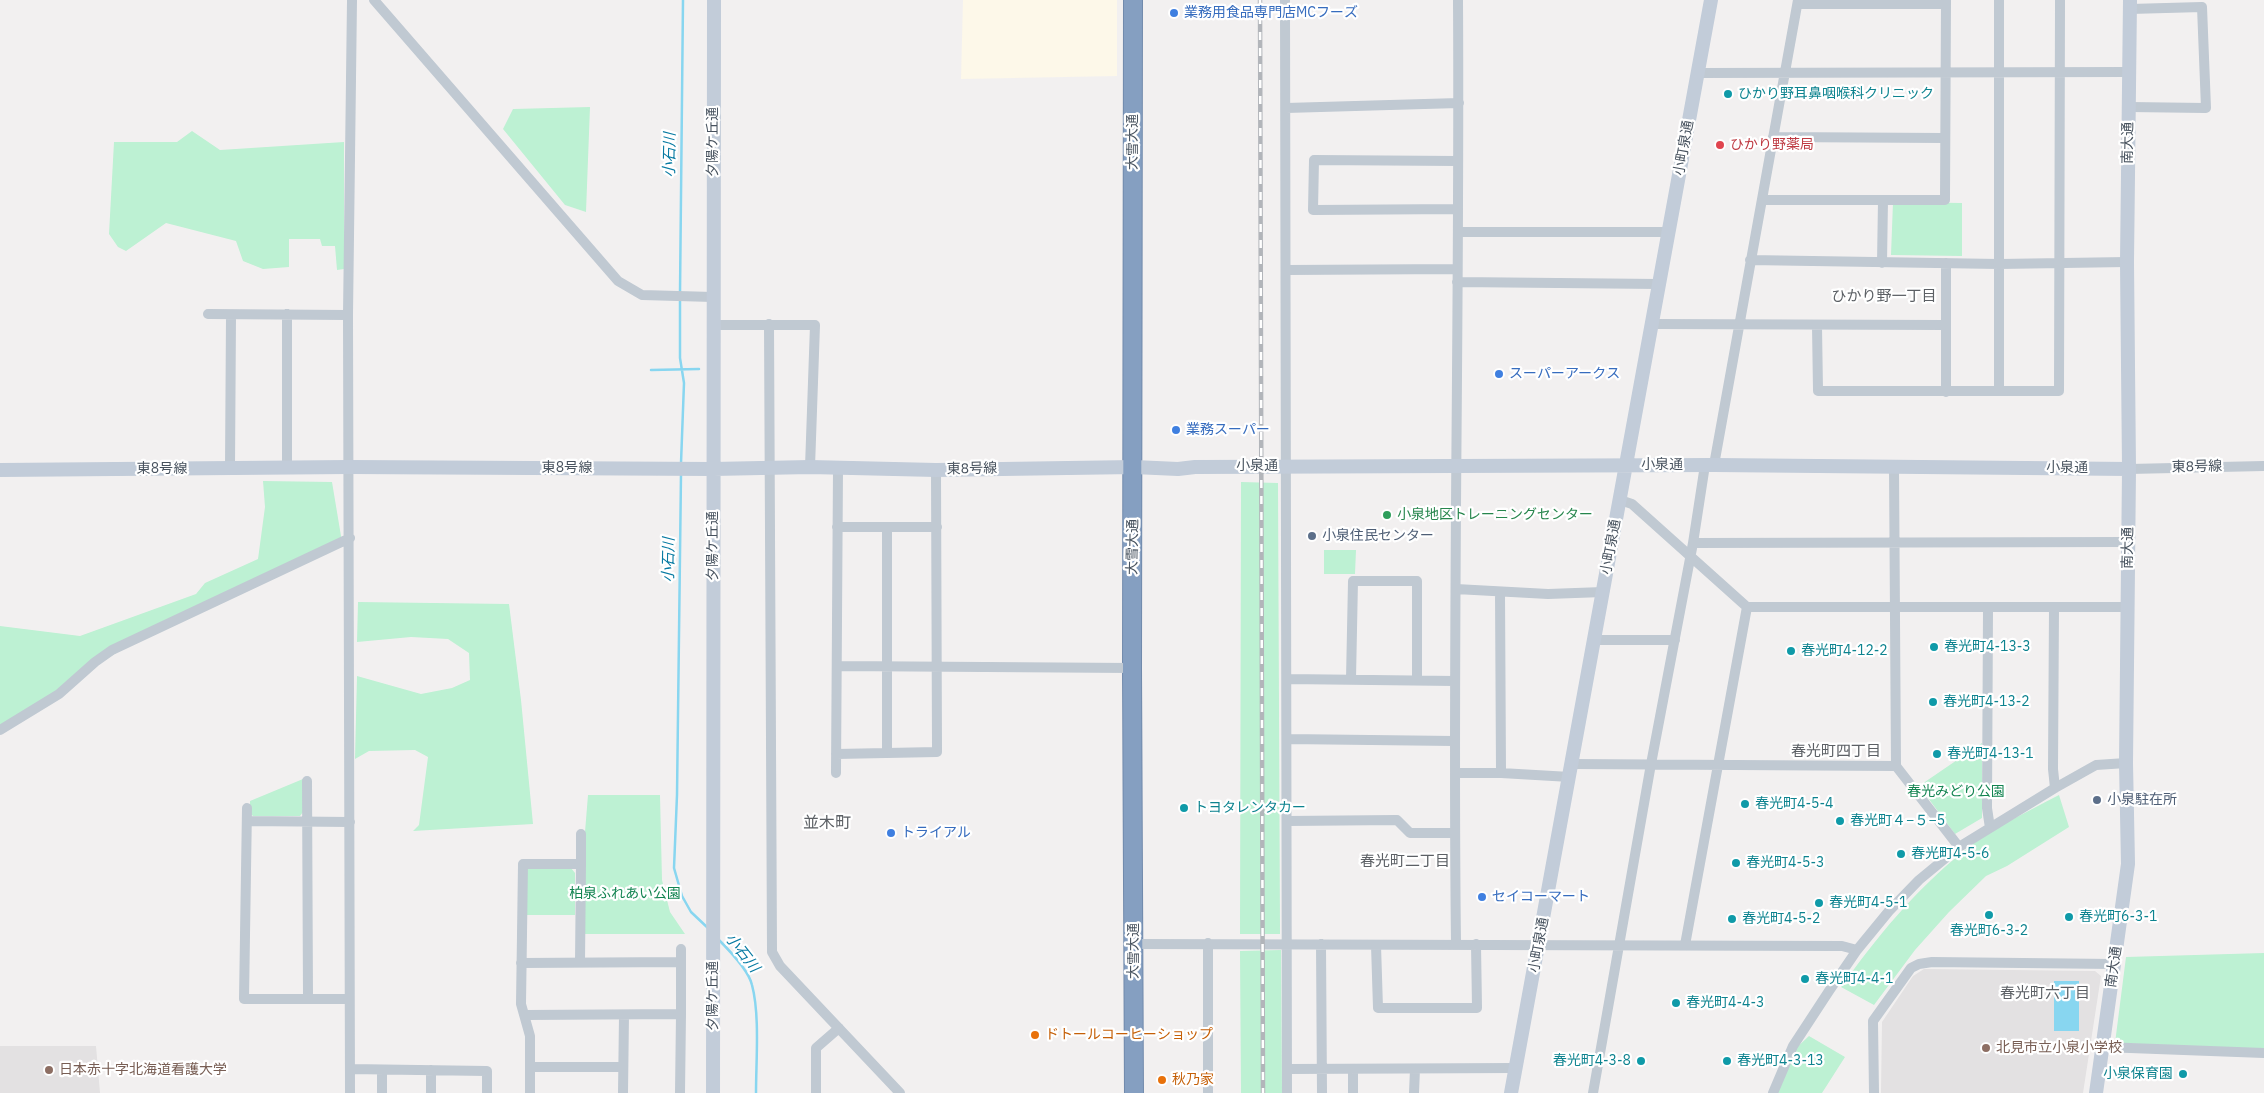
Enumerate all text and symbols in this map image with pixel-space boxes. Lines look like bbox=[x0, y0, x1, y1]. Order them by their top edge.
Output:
place label: 業務用食品専門店MCフーズ bbox=[1184, 5, 1358, 21]
marker: 業務用食品専門店MCフーズ bbox=[1168, 7, 1180, 19]
place label: ひかり野耳鼻咽喉科クリニック bbox=[1738, 86, 1934, 102]
marker: ひかり野耳鼻咽喉科クリニック bbox=[1722, 88, 1734, 100]
street label: 夕陽ケ丘通 bbox=[705, 107, 721, 177]
street label: 大雪大通 bbox=[1125, 114, 1141, 170]
street label: 小町泉通 bbox=[1671, 119, 1697, 177]
street label: 南大通 bbox=[2119, 122, 2137, 164]
water label: 小石川 bbox=[661, 132, 679, 178]
place label: ひかり野薬局 bbox=[1730, 137, 1814, 153]
marker: ひかり野薬局 bbox=[1714, 139, 1726, 151]
district label: ひかり野一丁目 bbox=[1832, 288, 1936, 306]
place label: スーパーアークス bbox=[1509, 366, 1620, 382]
marker: スーパーアークス bbox=[1493, 368, 1505, 380]
place label: 業務スーパー bbox=[1186, 422, 1270, 438]
marker: 業務スーパー bbox=[1170, 424, 1182, 436]
street label: 小泉通 bbox=[1641, 457, 1683, 473]
street label: 小泉通 bbox=[1236, 458, 1278, 474]
street label: 東8号線 bbox=[2172, 458, 2222, 476]
street label: 東8号線 bbox=[542, 460, 592, 476]
street label: 東8号線 bbox=[947, 460, 997, 478]
street label: 小泉通 bbox=[2046, 460, 2088, 476]
street label: 東8号線 bbox=[137, 461, 187, 477]
place label: 小泉地区トレーニングセンター bbox=[1397, 507, 1593, 523]
marker: 小泉地区トレーニングセンター bbox=[1381, 509, 1393, 521]
street label: 夕陽ケ丘通 bbox=[705, 511, 721, 581]
street label: 小町泉通 bbox=[1598, 518, 1624, 576]
street label: 大雪大通 bbox=[1124, 519, 1142, 575]
street label: 南大通 bbox=[2119, 527, 2137, 569]
place label: 小泉住民センター bbox=[1322, 528, 1434, 544]
marker: 小泉住民センター bbox=[1306, 530, 1318, 542]
water label: 小石川 bbox=[660, 537, 678, 583]
place label: 春光町4-13-3 bbox=[1944, 639, 2031, 655]
marker: 春光町4-13-3 bbox=[1928, 641, 1940, 653]
place label: 春光町4-12-2 bbox=[1801, 643, 1888, 659]
marker: 春光町4-12-2 bbox=[1785, 645, 1797, 657]
place label: 春光町4-13-2 bbox=[1943, 694, 2030, 710]
marker: 春光町4-13-2 bbox=[1927, 696, 1939, 708]
district label: 春光町四丁目 bbox=[1791, 743, 1881, 761]
place label: 春光町4-13-1 bbox=[1947, 746, 2034, 762]
marker: 春光町4-13-1 bbox=[1931, 748, 1943, 760]
park label: 春光みどり公園 bbox=[1907, 784, 2005, 800]
place label: 小泉駐在所 bbox=[2107, 792, 2177, 808]
marker: 小泉駐在所 bbox=[2091, 794, 2103, 806]
place label: 春光町4-5-4 bbox=[1755, 796, 1833, 812]
marker: 春光町4-5-4 bbox=[1739, 798, 1751, 810]
place label: トヨタレンタカー bbox=[1194, 800, 1306, 816]
marker: トヨタレンタカー bbox=[1178, 802, 1190, 814]
district label: 並木町 bbox=[803, 813, 851, 833]
place label: 春光町４−５−5 bbox=[1850, 813, 1945, 829]
marker: 春光町４−５−5 bbox=[1834, 815, 1846, 827]
place label: トライアル bbox=[901, 825, 971, 841]
marker: トライアル bbox=[885, 827, 897, 839]
place label: 春光町4-5-6 bbox=[1911, 846, 1989, 862]
marker: 春光町4-5-6 bbox=[1895, 848, 1907, 860]
district label: 春光町二丁目 bbox=[1360, 853, 1450, 871]
place label: 春光町4-5-3 bbox=[1746, 855, 1824, 871]
marker: 春光町4-5-3 bbox=[1730, 857, 1742, 869]
park label: 柏泉ふれあい公園 bbox=[569, 886, 681, 902]
place label: セイコーマート bbox=[1492, 889, 1590, 905]
marker: セイコーマート bbox=[1476, 891, 1488, 903]
place label: 春光町4-5-1 bbox=[1829, 895, 1907, 911]
marker: 春光町4-5-1 bbox=[1813, 897, 1825, 909]
marker: 春光町6-3-2 bbox=[1983, 909, 1995, 921]
place label: 春光町6-3-1 bbox=[2079, 909, 2157, 925]
place label: 春光町4-5-2 bbox=[1742, 911, 1820, 927]
marker: 春光町6-3-1 bbox=[2063, 911, 2075, 923]
marker: 春光町4-5-2 bbox=[1726, 913, 1738, 925]
street label: 小町泉通 bbox=[1526, 916, 1552, 974]
street label: 大雪大通 bbox=[1126, 923, 1142, 979]
place label: 春光町6-3-2 bbox=[1950, 923, 2028, 939]
water label: 小石川 bbox=[721, 930, 763, 976]
street label: 南大通 bbox=[2103, 945, 2125, 989]
street label: 夕陽ケ丘通 bbox=[705, 961, 721, 1031]
place label: 春光町4-4-1 bbox=[1815, 971, 1893, 987]
marker: 春光町4-4-1 bbox=[1799, 973, 1811, 985]
district label: 春光町六丁目 bbox=[2000, 985, 2090, 1003]
place label: 春光町4-4-3 bbox=[1686, 995, 1764, 1011]
marker: 春光町4-4-3 bbox=[1670, 997, 1682, 1009]
place label: ドトールコーヒーショップ bbox=[1045, 1027, 1213, 1043]
marker: ドトールコーヒーショップ bbox=[1029, 1029, 1041, 1041]
place label: 北見市立小泉小学校 bbox=[1996, 1040, 2122, 1056]
marker: 北見市立小泉小学校 bbox=[1980, 1042, 1992, 1054]
place label: 春光町4-3-8 bbox=[1553, 1053, 1631, 1069]
place label: 春光町4-3-13 bbox=[1737, 1053, 1824, 1069]
marker: 春光町4-3-8 bbox=[1635, 1055, 1647, 1067]
marker: 春光町4-3-13 bbox=[1721, 1055, 1733, 1067]
place label: 日本赤十字北海道看護大学 bbox=[59, 1062, 227, 1078]
marker: 日本赤十字北海道看護大学 bbox=[43, 1064, 55, 1076]
place label: 小泉保育園 bbox=[2103, 1066, 2173, 1082]
marker: 小泉保育園 bbox=[2177, 1068, 2189, 1080]
place label: 秋乃家 bbox=[1172, 1072, 1214, 1088]
marker: 秋乃家 bbox=[1156, 1074, 1168, 1086]

